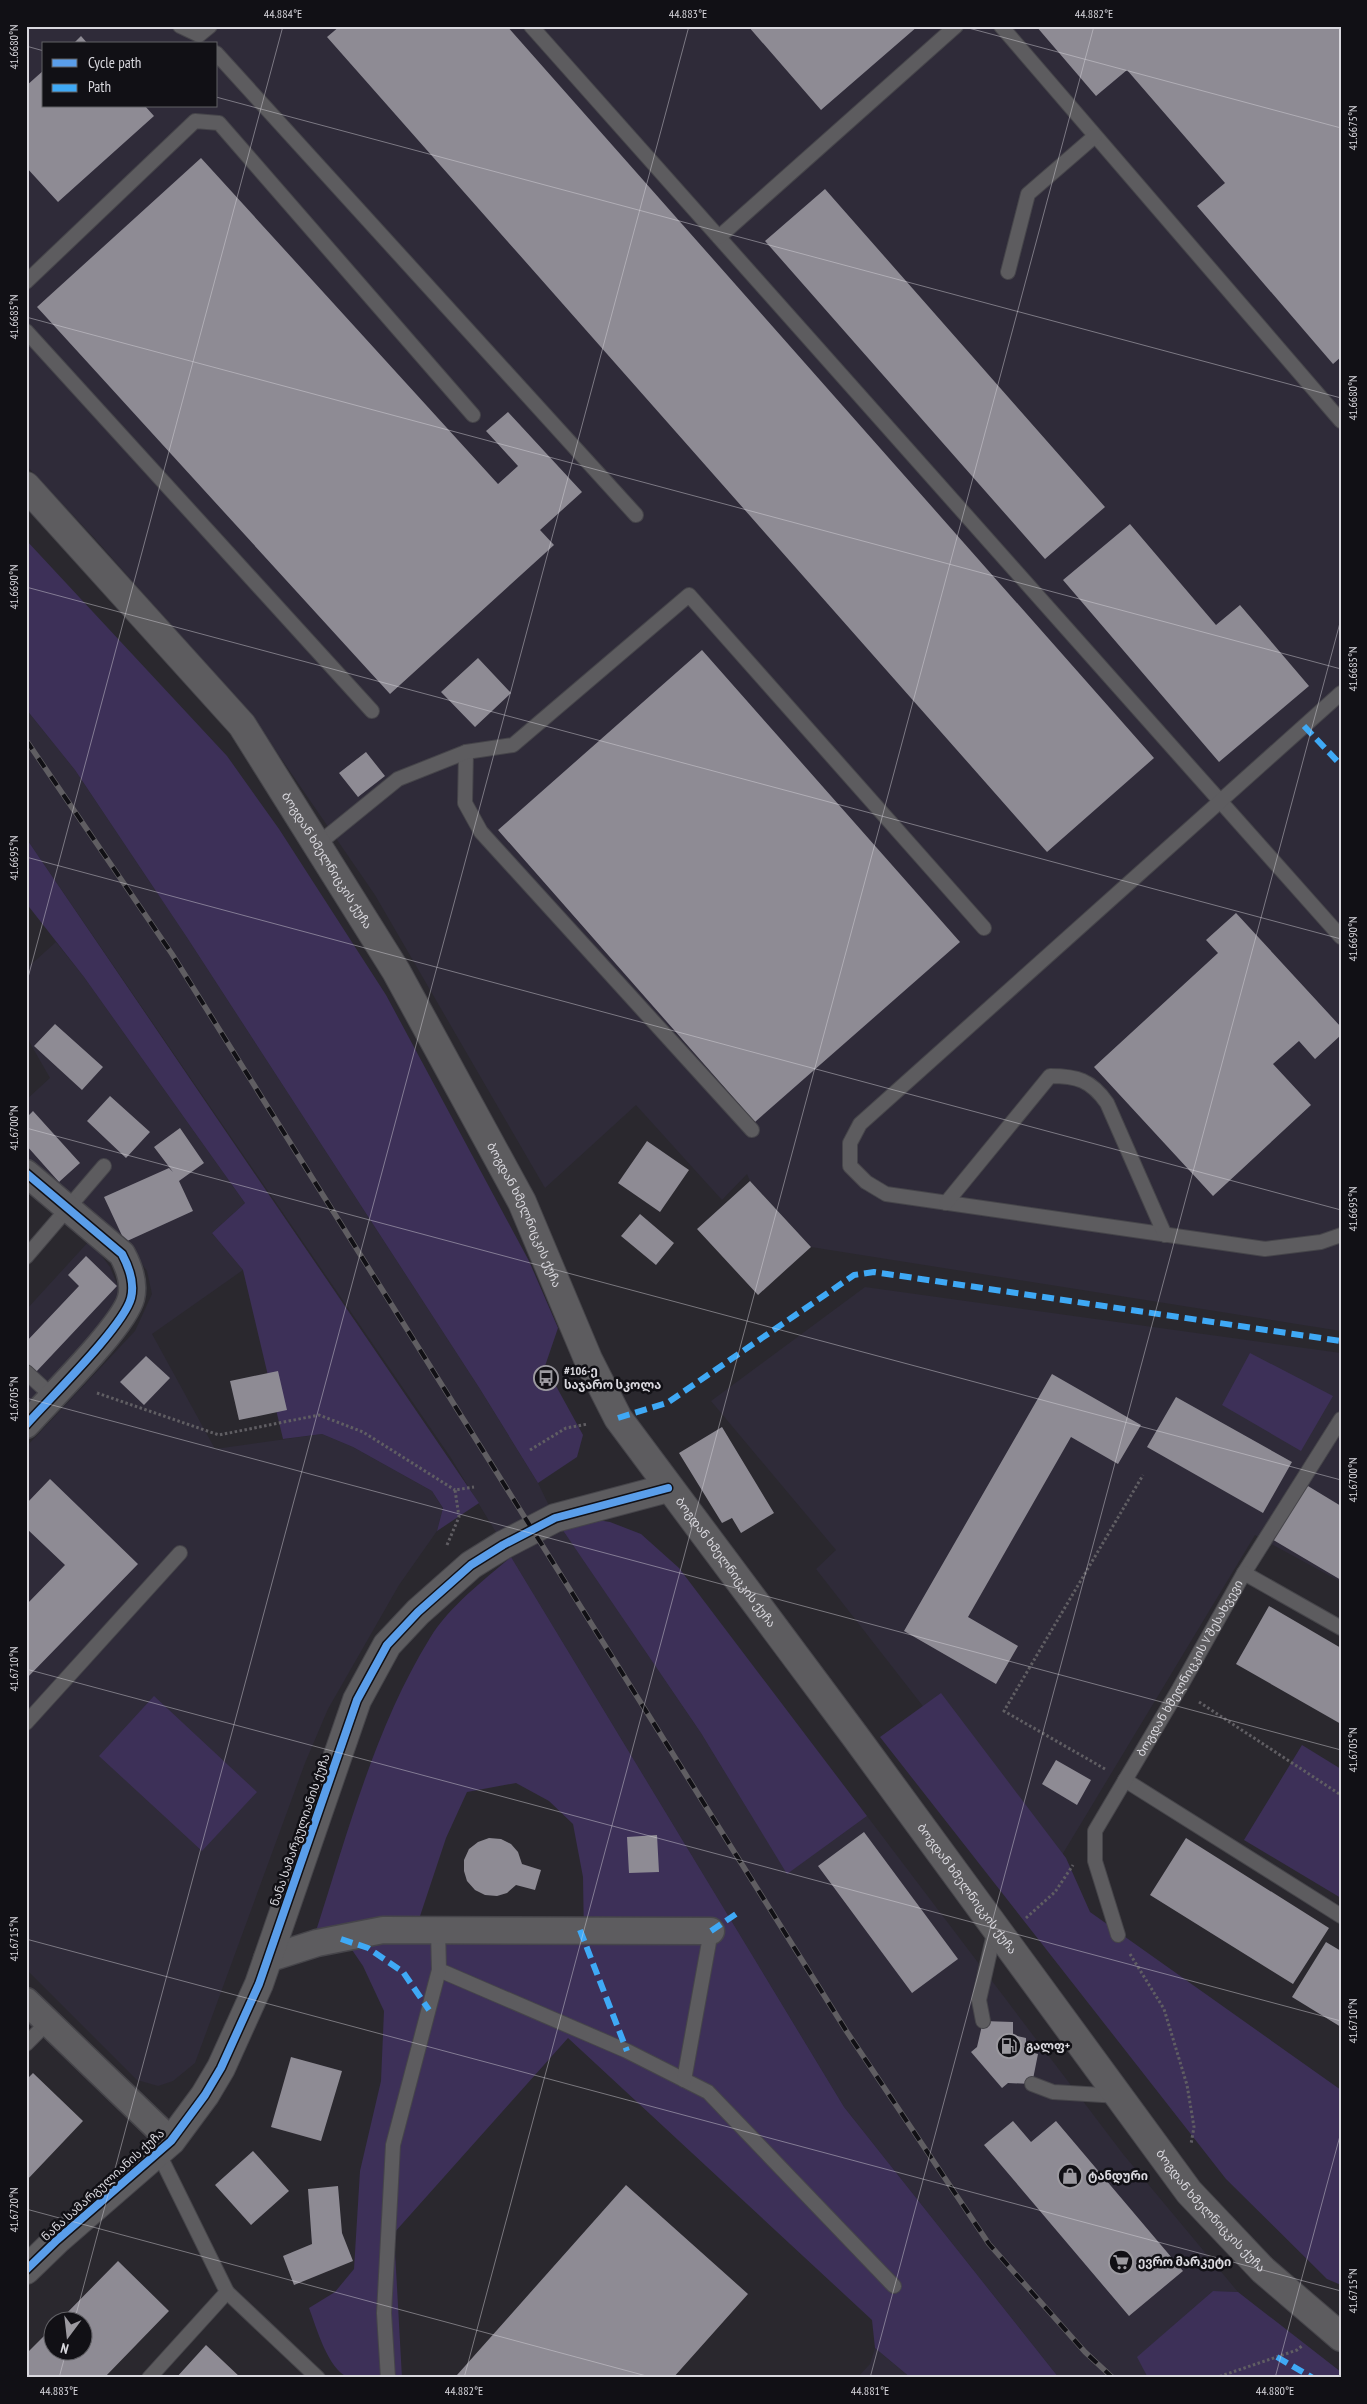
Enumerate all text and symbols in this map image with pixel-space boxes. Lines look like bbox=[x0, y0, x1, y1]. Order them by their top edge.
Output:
text: 44.884°E bbox=[264, 6, 302, 21]
text: 44.883°E bbox=[669, 6, 707, 21]
text: 44.882°E bbox=[1075, 6, 1113, 21]
text: 41.6680°N bbox=[6, 24, 21, 70]
legend bbox=[42, 42, 218, 108]
text: Cycle path bbox=[88, 53, 141, 72]
text: Path bbox=[88, 77, 111, 96]
text: 41.6675°N bbox=[1345, 105, 1360, 151]
text: 41.6685°N bbox=[6, 294, 21, 340]
text: 41.6680°N bbox=[1345, 375, 1360, 421]
text: 41.6690°N bbox=[6, 564, 21, 610]
text: 41.6685°N bbox=[1345, 646, 1360, 692]
street label: ბოგდან ხმელნიცკის ქუჩა bbox=[279, 789, 376, 931]
text: 41.6695°N bbox=[6, 835, 21, 881]
text: 41.6690°N bbox=[1345, 916, 1360, 962]
text: 41.6700°N bbox=[6, 1105, 21, 1151]
street label: ბოგდან ხმელნიცკის ქუჩა bbox=[484, 1139, 565, 1289]
text: 41.6695°N bbox=[1345, 1186, 1360, 1232]
place label: #106-ე საჯარო სკოლა bbox=[564, 1363, 661, 1393]
bus stop icon: #106-ე საჯარო სკოლა bbox=[533, 1365, 559, 1391]
text: 41.6705°N bbox=[6, 1376, 21, 1422]
text: 41.6700°N bbox=[1345, 1457, 1360, 1503]
street label: ბოგდან ხმელნიცკის ქუჩა bbox=[673, 1494, 779, 1630]
street label: ბოგდან ხმელნიცკის V შესახვევი bbox=[1133, 1577, 1246, 1759]
text: 41.6710°N bbox=[6, 1646, 21, 1692]
text: 41.6705°N bbox=[1345, 1727, 1360, 1773]
street label: ნანა სამარგულიანის ქუჩა bbox=[266, 1752, 334, 1908]
street label: ბოგდან ხმელნიცკის ქუჩა bbox=[914, 1820, 1020, 1957]
text: 41.6715°N bbox=[6, 1916, 21, 1962]
text: 41.6710°N bbox=[1345, 1998, 1360, 2044]
fuel station icon: გალფ+ bbox=[996, 2033, 1022, 2059]
place label: გალფ+ bbox=[1026, 2038, 1070, 2054]
street label: ნანა სამარგულიანის ქუჩა bbox=[38, 2125, 168, 2245]
street label: ბოგდან ხმელნიცკის ქუჩა bbox=[1153, 2146, 1269, 2275]
shop icon: ტანდური bbox=[1057, 2163, 1083, 2189]
place label: ტანდური bbox=[1088, 2168, 1148, 2184]
text: 41.6720°N bbox=[6, 2187, 21, 2233]
supermarket icon: ევრო მარკეტი bbox=[1108, 2249, 1134, 2275]
place label: ევრო მარკეტი bbox=[1138, 2254, 1231, 2269]
text: 41.6715°N bbox=[1345, 2268, 1360, 2314]
north arrow bbox=[42, 2312, 92, 2362]
text: N bbox=[59, 2339, 71, 2358]
text: 44.883°E bbox=[40, 2383, 78, 2398]
text: 44.882°E bbox=[445, 2383, 483, 2398]
text: 44.881°E bbox=[851, 2383, 889, 2398]
text: 44.880°E bbox=[1256, 2383, 1294, 2398]

